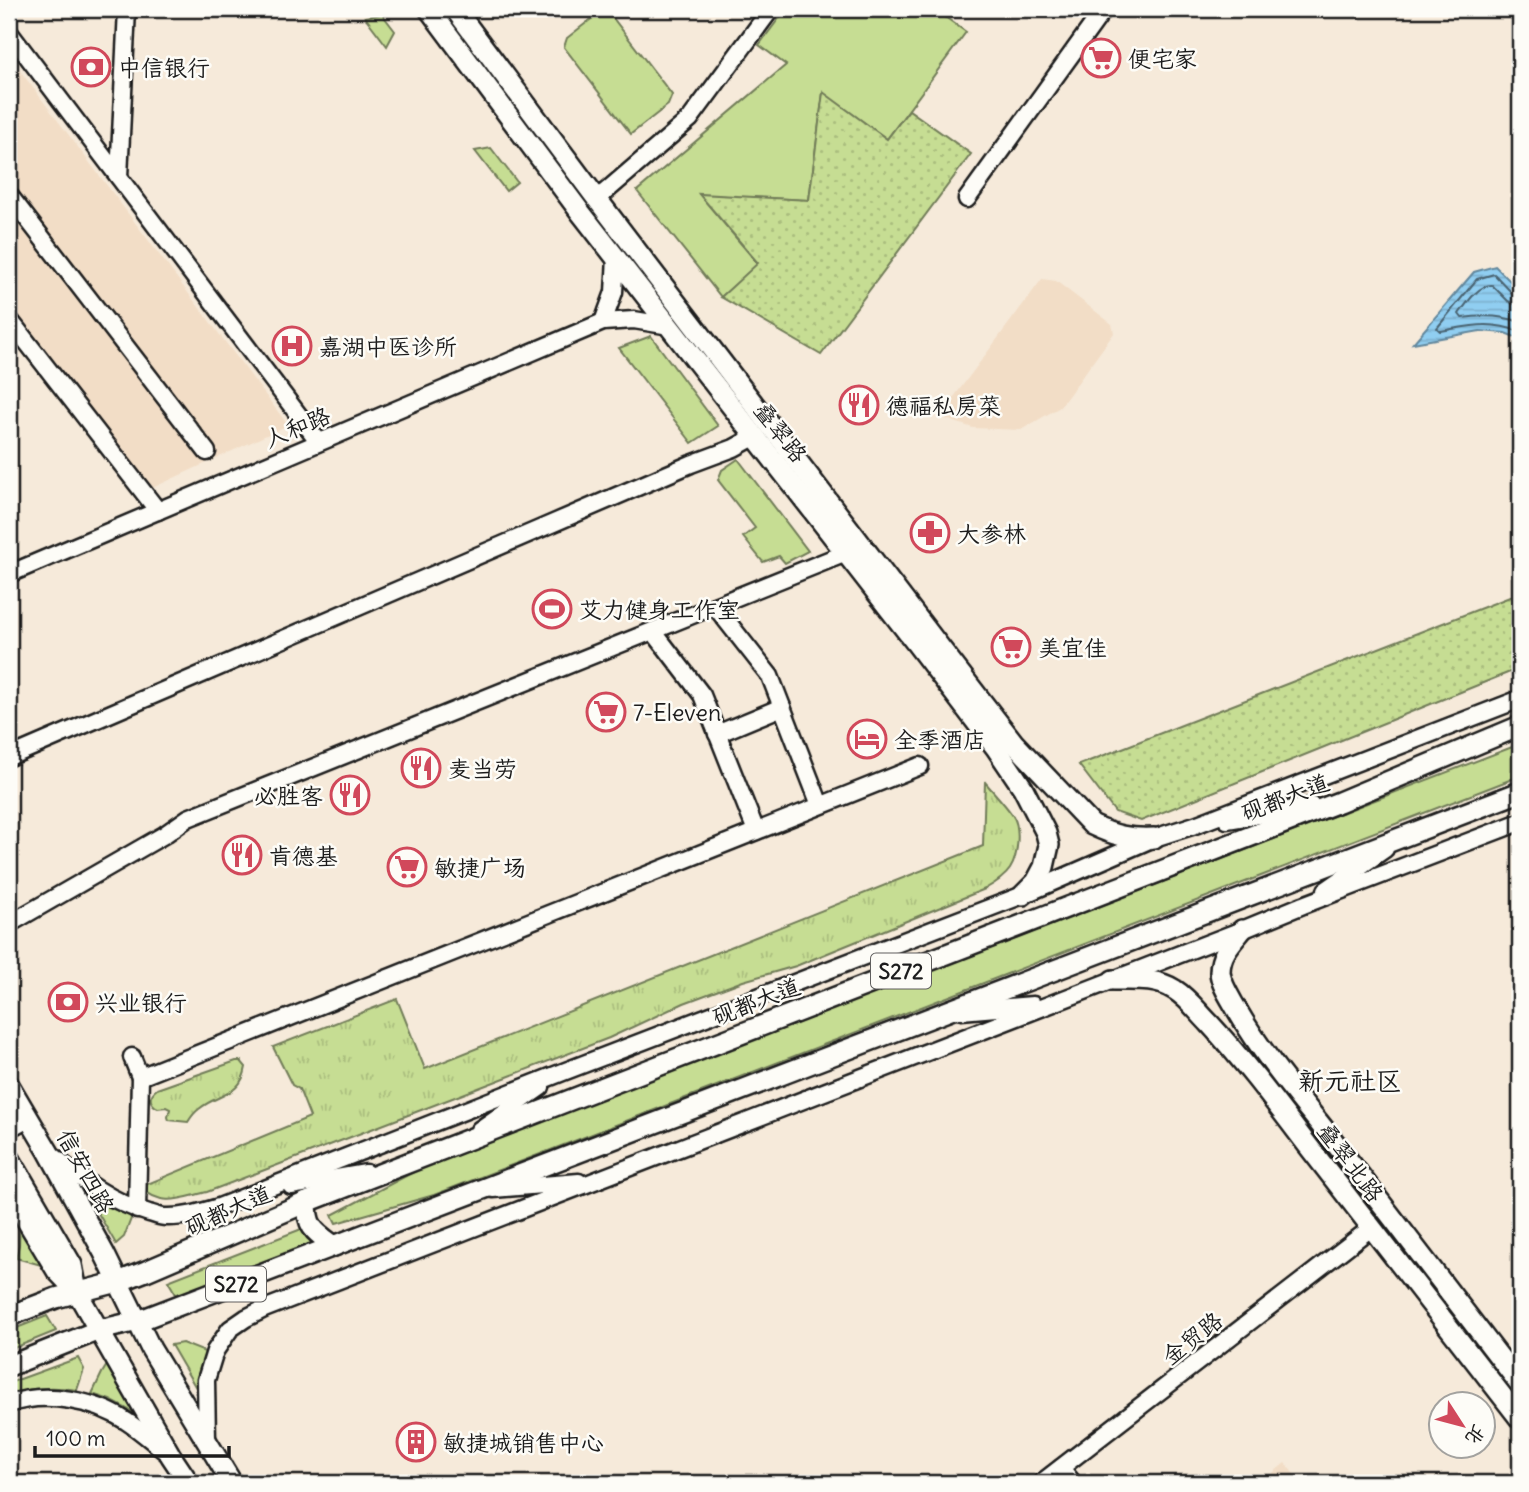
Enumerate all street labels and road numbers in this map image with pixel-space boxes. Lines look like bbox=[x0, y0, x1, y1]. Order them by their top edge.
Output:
street label: 叠翠路 bbox=[748, 396, 814, 468]
street label: 人和路 bbox=[260, 400, 334, 454]
street label: 砚都大道 bbox=[1237, 767, 1333, 827]
road number: S272 bbox=[871, 954, 931, 988]
street label: 砚都大道 bbox=[708, 971, 804, 1031]
street label: 叠翠北路 bbox=[1312, 1117, 1390, 1207]
street label: 信安四路 bbox=[51, 1124, 121, 1218]
street label: 砚都大道 bbox=[180, 1178, 276, 1242]
road number: S272 bbox=[206, 1266, 266, 1302]
street label: 金贸路 bbox=[1156, 1305, 1228, 1371]

